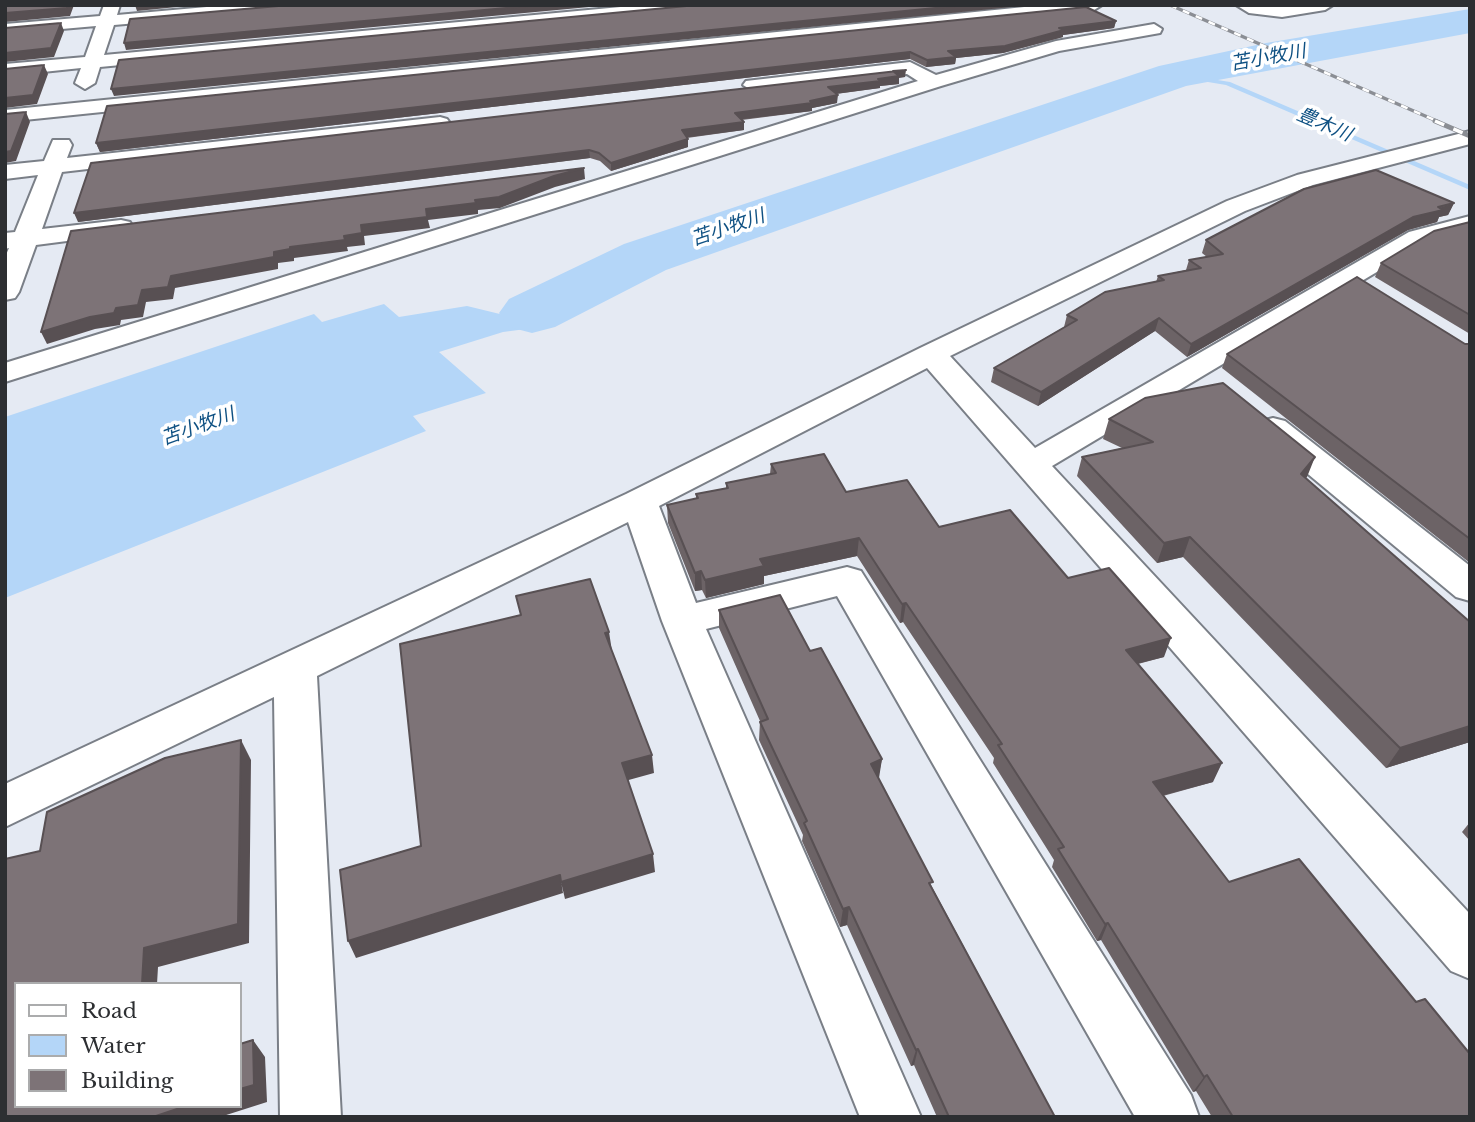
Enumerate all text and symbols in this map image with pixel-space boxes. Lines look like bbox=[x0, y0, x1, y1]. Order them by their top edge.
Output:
water label: 苫小牧川 bbox=[1229, 40, 1307, 76]
water label: 豊木川 bbox=[1293, 103, 1355, 147]
water label: 苫小牧川 bbox=[688, 205, 768, 251]
water label: 苫小牧川 bbox=[158, 403, 238, 451]
legend bbox=[14, 982, 242, 1108]
text: Road bbox=[81, 998, 137, 1024]
text: Water bbox=[81, 1033, 145, 1059]
text: Building bbox=[81, 1068, 173, 1094]

